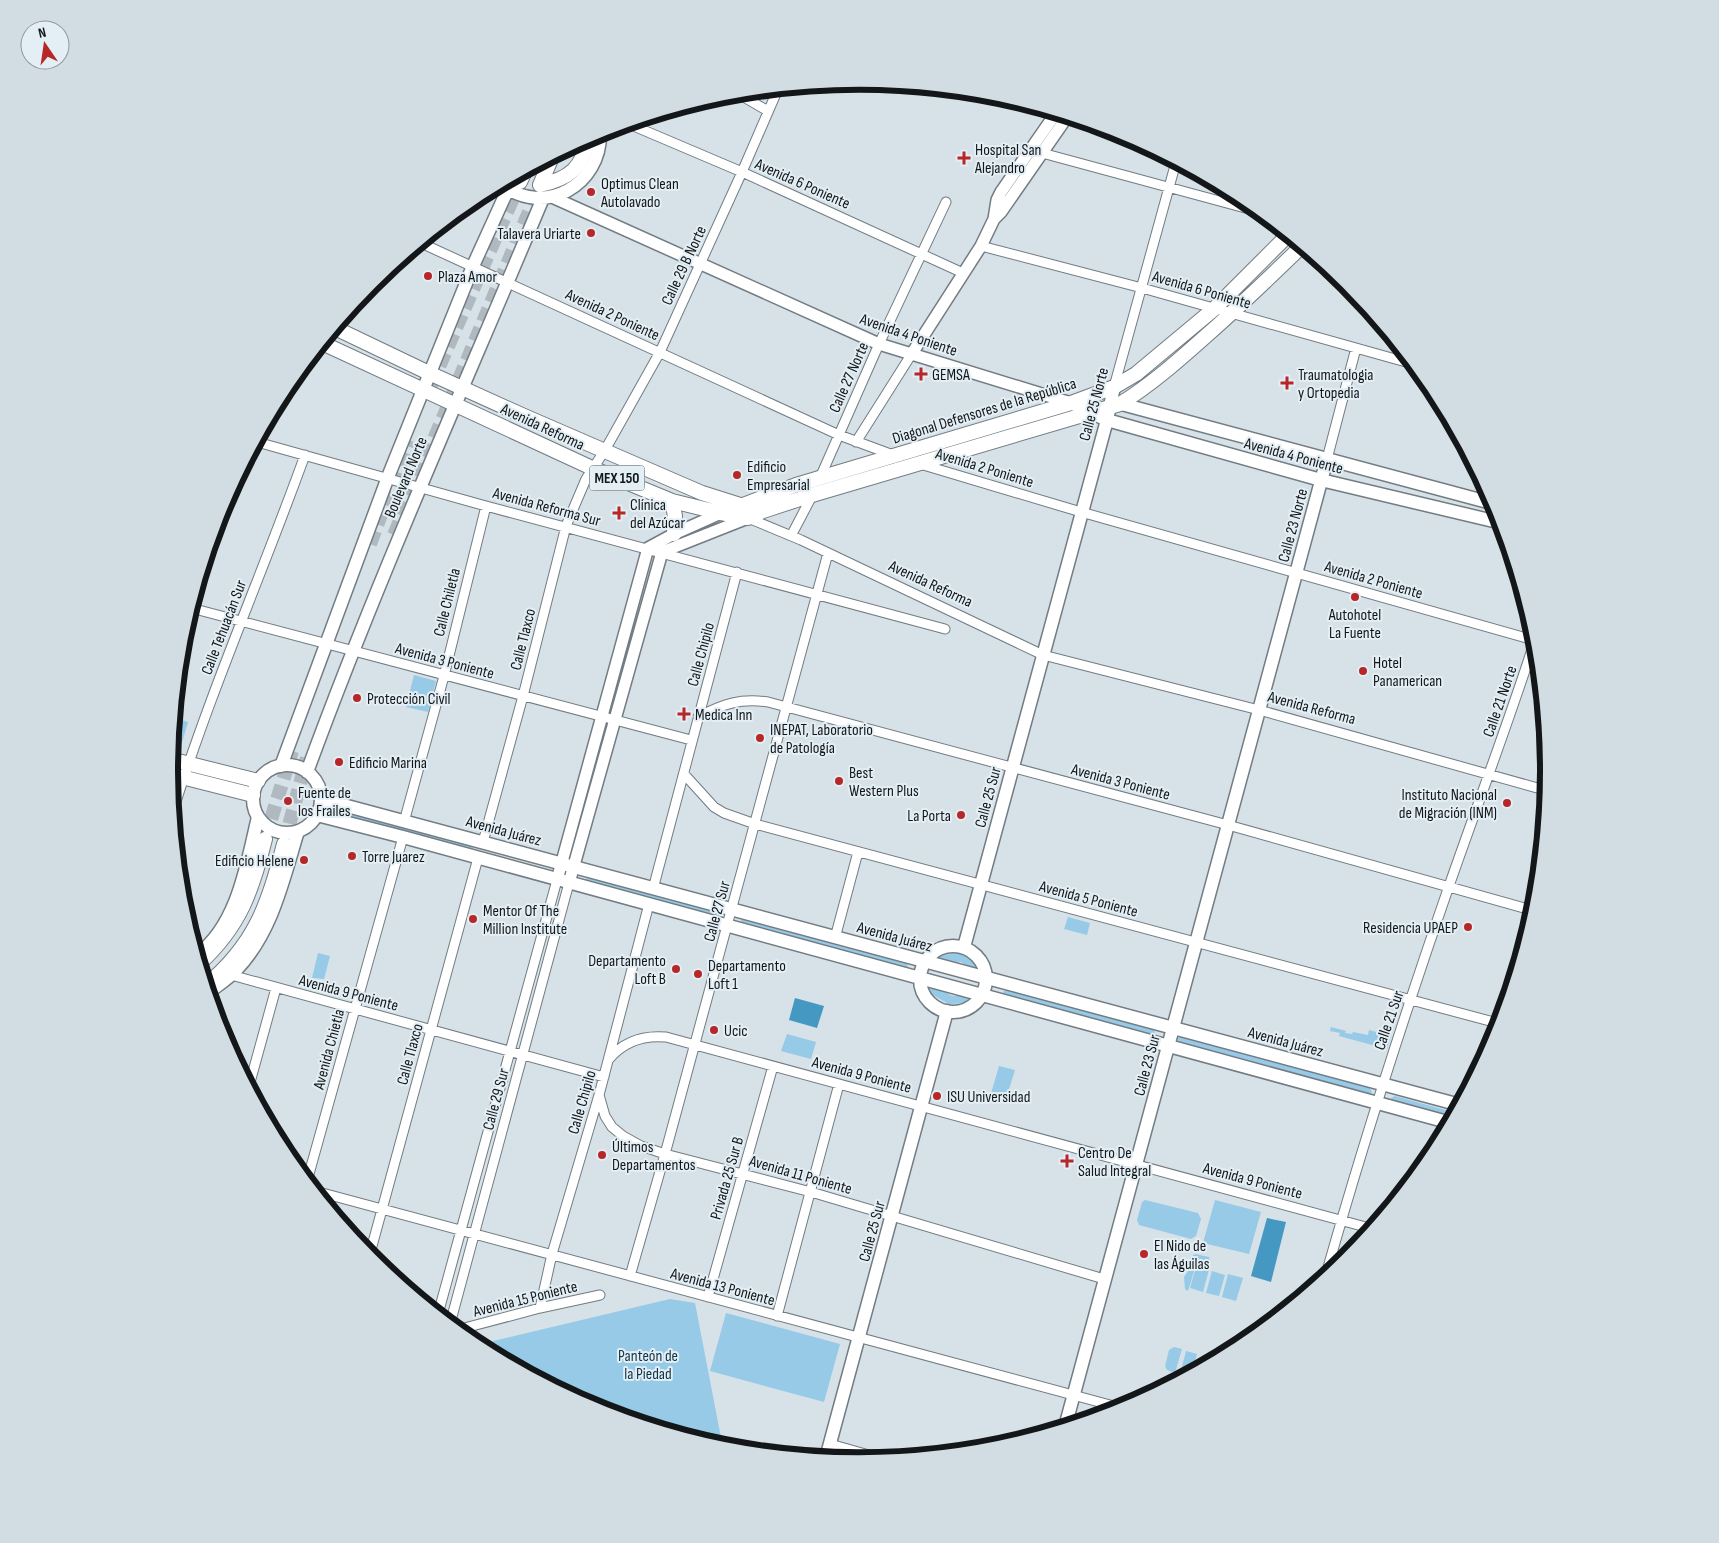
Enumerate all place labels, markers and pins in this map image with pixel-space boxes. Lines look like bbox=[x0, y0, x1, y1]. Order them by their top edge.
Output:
place label: Hospital San Alejandro bbox=[974, 141, 1041, 178]
marker: Hospital San Alejandro bbox=[957, 151, 971, 165]
place label: Optimus Clean Autolavado bbox=[600, 175, 679, 212]
marker: Optimus Clean Autolavado bbox=[585, 186, 597, 198]
place label: Talavera Uriarte bbox=[497, 225, 581, 244]
marker: Talavera Uriarte bbox=[585, 227, 597, 239]
place label: Plaza Amor bbox=[438, 268, 497, 287]
marker: Plaza Amor bbox=[422, 270, 434, 282]
place label: GEMSA bbox=[932, 366, 970, 385]
place label: Traumatologia y Ortopedia bbox=[1298, 366, 1373, 403]
marker: GEMSA bbox=[914, 367, 928, 381]
marker: Traumatologia y Ortopedia bbox=[1280, 376, 1294, 390]
place label: Edificio Empresarial bbox=[747, 458, 810, 495]
marker: Edificio Empresarial bbox=[731, 469, 743, 481]
place label: Clínica del Azúcar bbox=[630, 496, 685, 533]
marker: Clínica del Azúcar bbox=[612, 506, 626, 520]
marker: Autohotel La Fuente bbox=[1349, 591, 1361, 603]
place label: Autohotel La Fuente bbox=[1328, 606, 1381, 643]
place label: Hotel Panamerican bbox=[1373, 654, 1442, 691]
marker: Hotel Panamerican bbox=[1357, 665, 1369, 677]
place label: Protección Civil bbox=[367, 690, 451, 709]
marker: Protección Civil bbox=[351, 692, 363, 704]
place label: Medica Inn bbox=[695, 706, 752, 725]
marker: Medica Inn bbox=[677, 707, 691, 721]
place label: INEPAT, Laboratorio de Patología bbox=[770, 721, 873, 758]
marker: INEPAT, Laboratorio de Patología bbox=[754, 732, 766, 744]
place label: Edificio Marina bbox=[349, 754, 427, 773]
marker: Edificio Marina bbox=[333, 756, 345, 768]
place label: Best Western Plus bbox=[849, 764, 919, 801]
marker: Best Western Plus bbox=[833, 775, 845, 787]
place label: Fuente de los Frailes bbox=[298, 784, 351, 821]
place label: Instituto Nacional de Migración (INM) bbox=[1399, 786, 1497, 823]
marker: Fuente de los Frailes bbox=[282, 795, 294, 807]
marker: Instituto Nacional de Migración (INM) bbox=[1501, 797, 1513, 809]
place label: La Porta bbox=[907, 807, 951, 826]
marker: La Porta bbox=[955, 809, 967, 821]
place label: Torre Juarez bbox=[362, 848, 425, 867]
marker: Torre Juarez bbox=[346, 850, 358, 862]
place label: Edificio Helene bbox=[215, 852, 294, 871]
marker: Edificio Helene bbox=[298, 854, 310, 866]
place label: Mentor Of The Million Institute bbox=[483, 902, 567, 939]
marker: Mentor Of The Million Institute bbox=[467, 913, 479, 925]
place label: Residencia UPAEP bbox=[1363, 919, 1458, 938]
marker: Residencia UPAEP bbox=[1462, 921, 1474, 933]
place label: Departamento Loft B bbox=[588, 952, 666, 989]
place label: Departamento Loft 1 bbox=[708, 957, 786, 994]
marker: Departamento Loft B bbox=[670, 963, 682, 975]
marker: Departamento Loft 1 bbox=[692, 968, 704, 980]
place label: Ucic bbox=[724, 1022, 748, 1041]
marker: Ucic bbox=[708, 1024, 720, 1036]
place label: ISU Universidad bbox=[947, 1088, 1030, 1107]
marker: ISU Universidad bbox=[931, 1090, 943, 1102]
place label: Últimos Departamentos bbox=[612, 1138, 696, 1175]
place label: Centro De Salud Integral bbox=[1078, 1144, 1151, 1181]
marker: Últimos Departamentos bbox=[596, 1149, 608, 1161]
marker: Centro De Salud Integral bbox=[1060, 1154, 1074, 1168]
place label: El Nido de las Águilas bbox=[1154, 1237, 1210, 1274]
marker: El Nido de las Águilas bbox=[1138, 1248, 1150, 1260]

